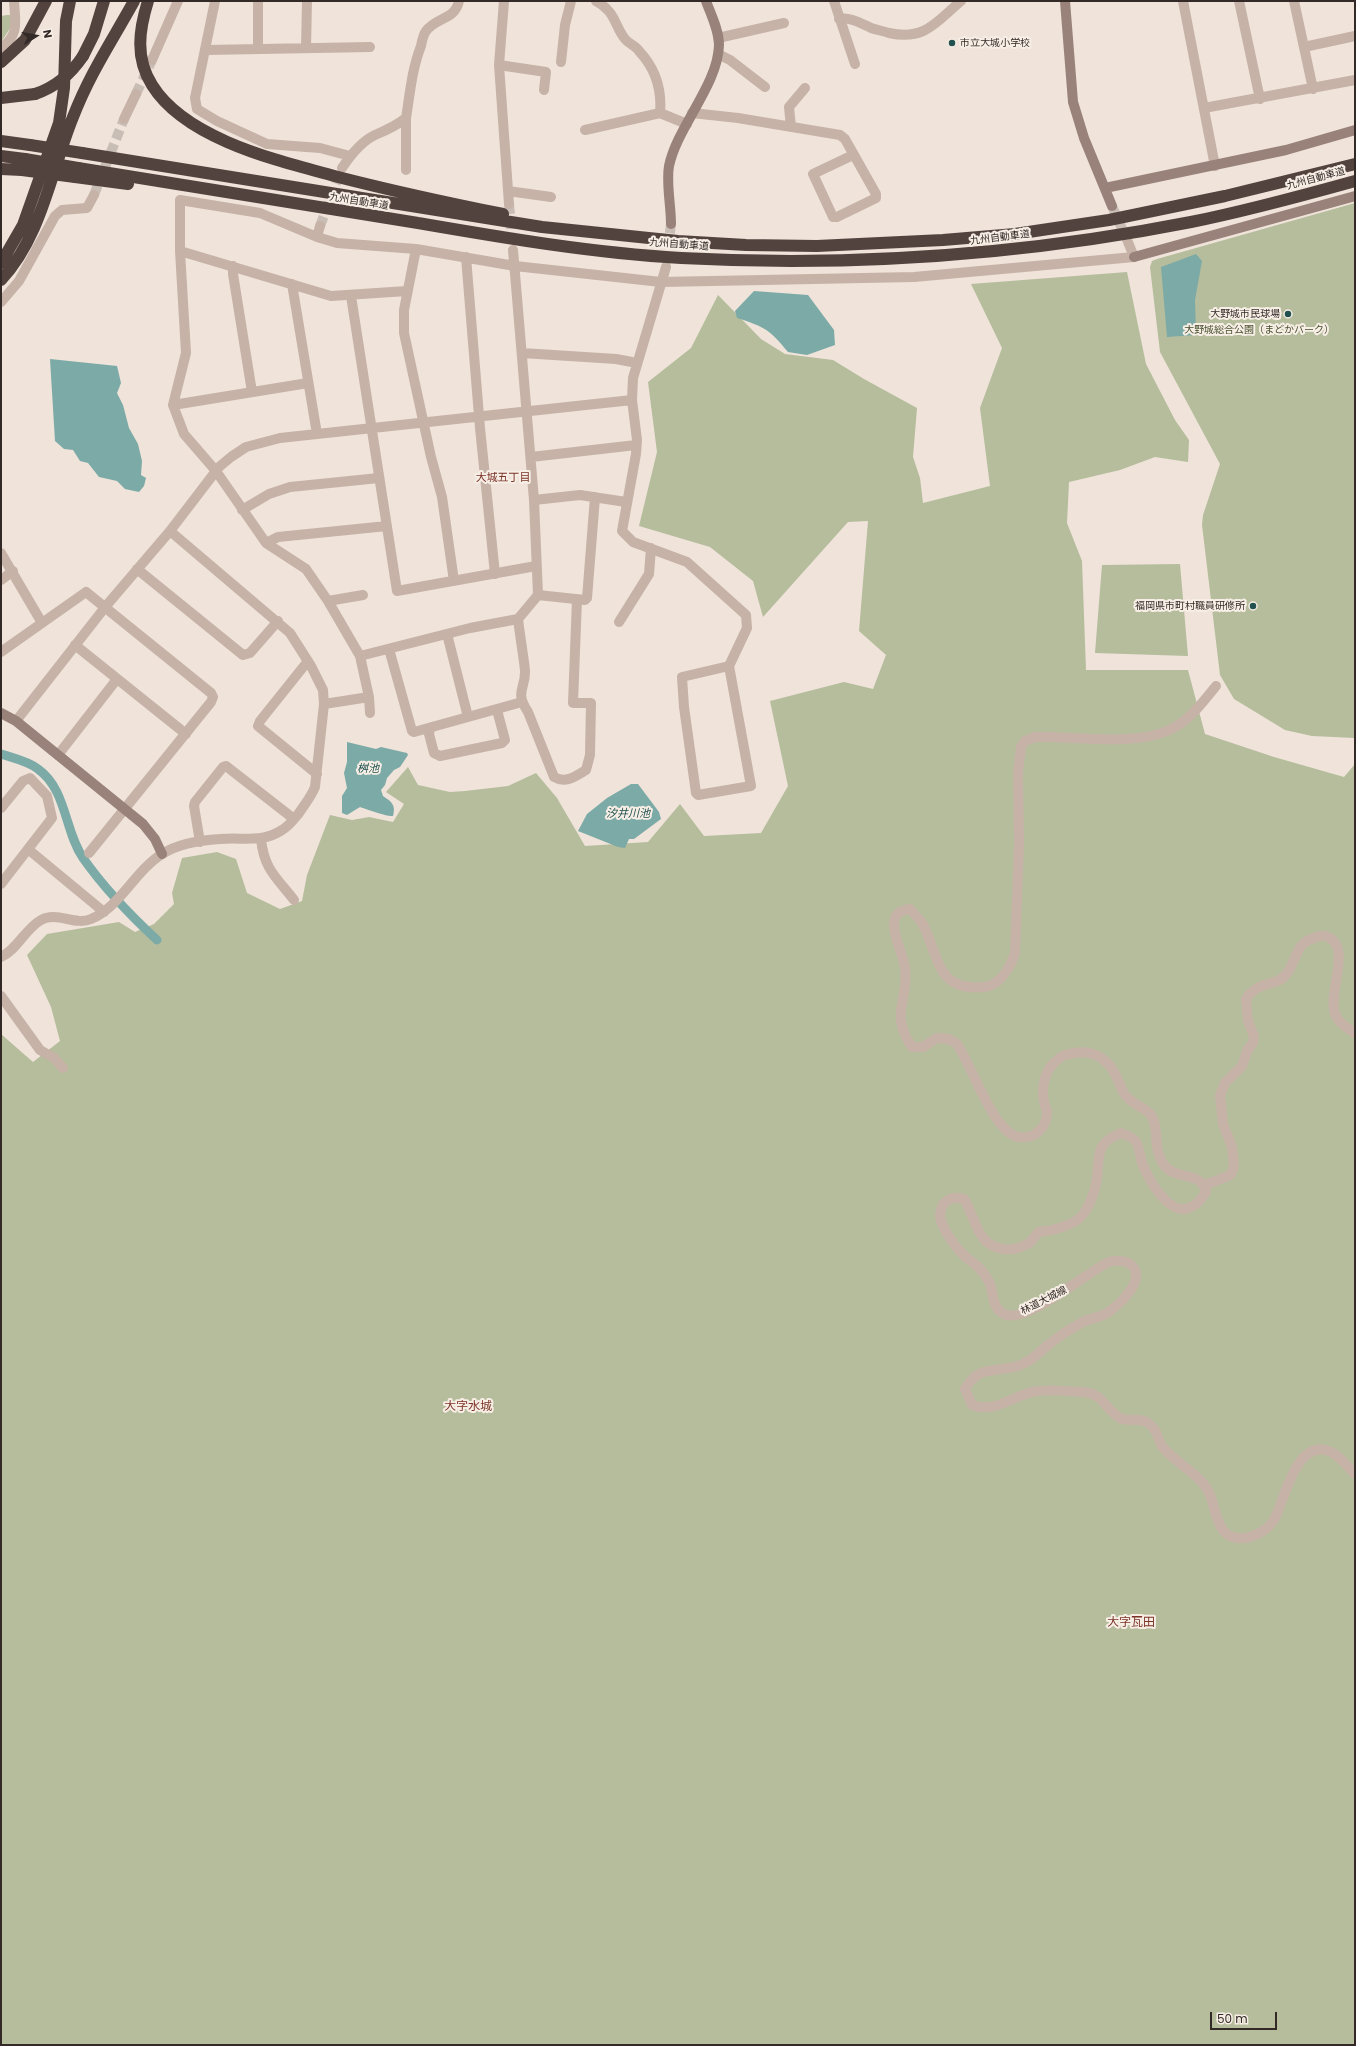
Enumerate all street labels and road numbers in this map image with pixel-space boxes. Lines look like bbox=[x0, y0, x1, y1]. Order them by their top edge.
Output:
street label: 九州自動車道 bbox=[1285, 165, 1347, 193]
street label: 九州自動車道 bbox=[328, 191, 390, 213]
street label: 九州自動車道 bbox=[969, 228, 1031, 248]
street label: 九州自動車道 bbox=[649, 237, 709, 253]
street label: 林道大城線 bbox=[1019, 1284, 1069, 1318]

